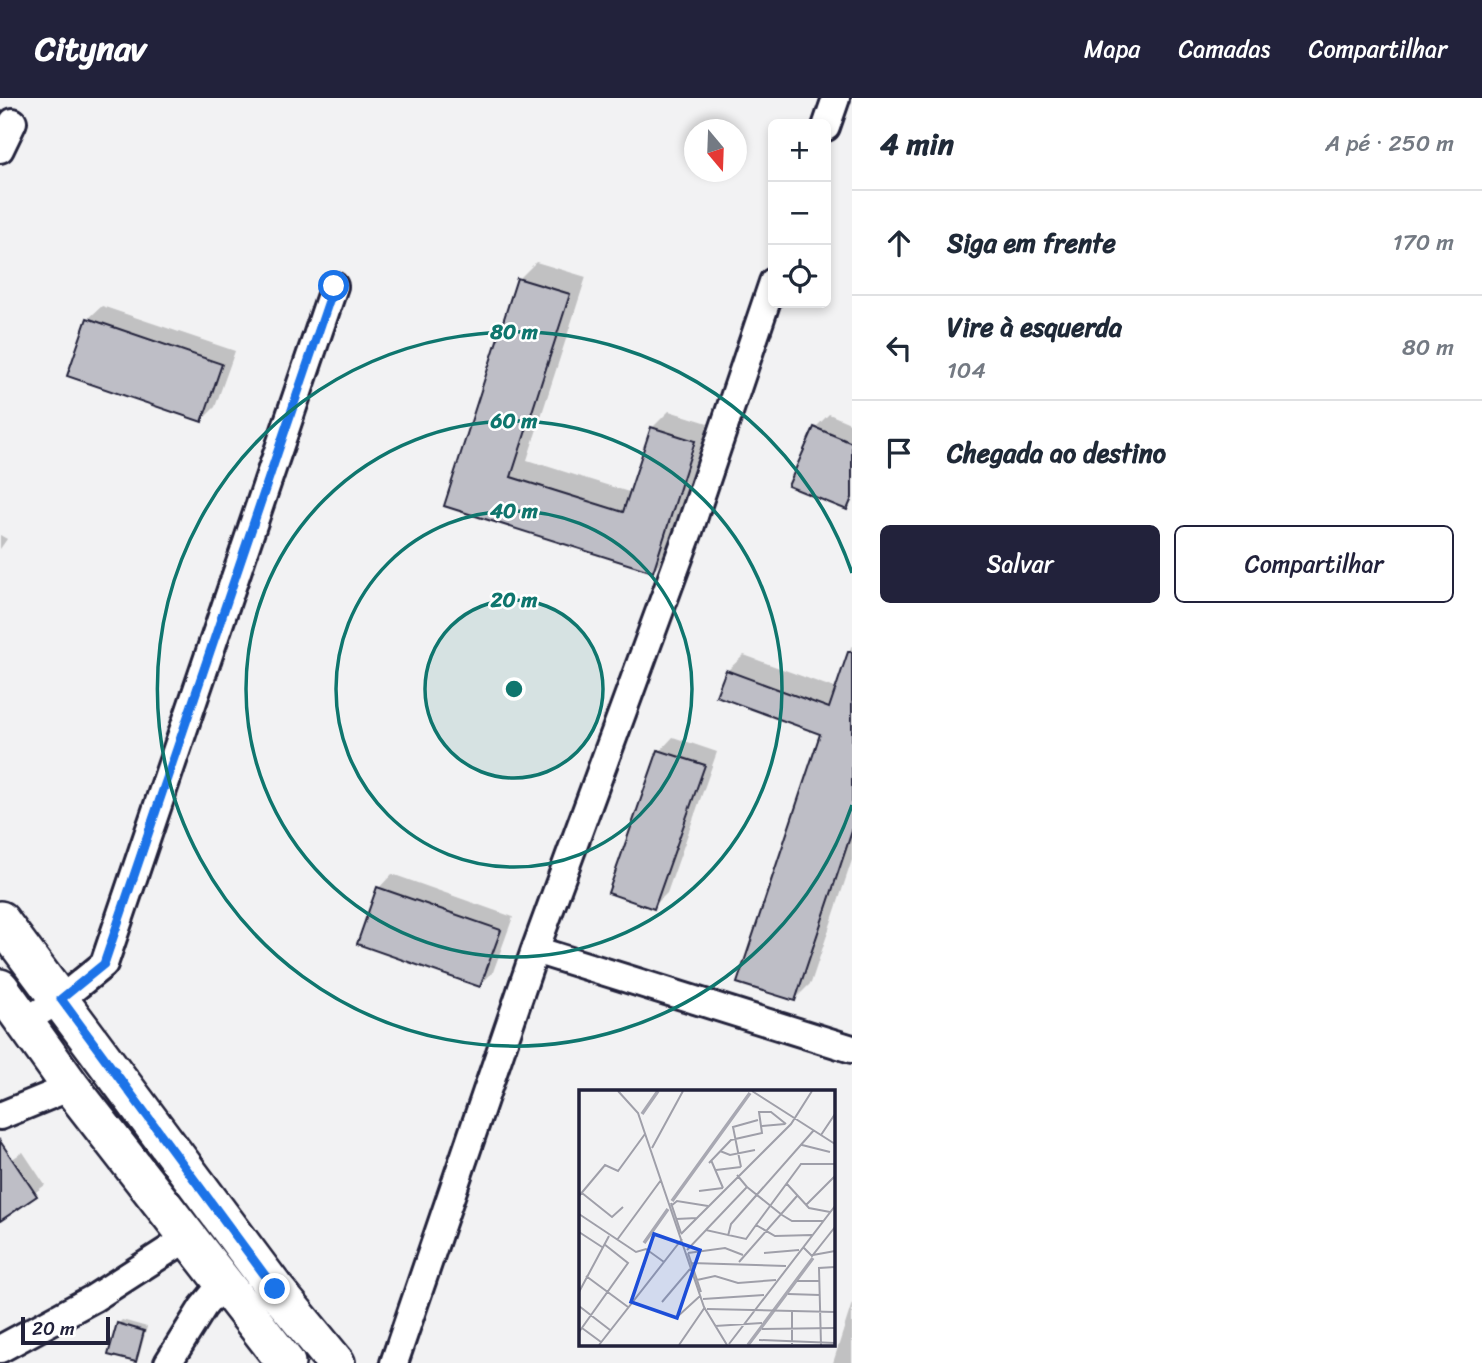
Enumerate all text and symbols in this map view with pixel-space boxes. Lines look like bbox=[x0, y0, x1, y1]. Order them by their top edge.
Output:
text: Citynav bbox=[35, 20, 146, 78]
text: Mapa bbox=[1084, 28, 1140, 70]
text: Camadas bbox=[1178, 28, 1270, 70]
text: Compartilhar bbox=[1308, 28, 1447, 70]
text: 4 min bbox=[880, 117, 954, 171]
north arrow bbox=[684, 119, 747, 182]
map controls bbox=[768, 119, 831, 308]
button: + bbox=[768, 119, 831, 182]
text: A pé · 250 m bbox=[1325, 123, 1454, 164]
button: − bbox=[768, 182, 831, 245]
text: Siga em frente bbox=[947, 220, 1116, 266]
text: 170 m bbox=[1393, 222, 1454, 263]
icon: ahead bbox=[880, 224, 918, 262]
button: locate bbox=[768, 245, 831, 308]
route start bbox=[318, 270, 349, 301]
text: Vire à esquerda bbox=[947, 304, 1122, 350]
text: 80 m bbox=[489, 313, 539, 351]
text: 80 m bbox=[1402, 327, 1454, 368]
icon: left bbox=[880, 329, 918, 367]
text: 104 bbox=[947, 350, 986, 391]
text: 60 m bbox=[490, 402, 538, 440]
text: Chegada ao destino bbox=[947, 430, 1166, 476]
icon: arrive bbox=[880, 434, 918, 472]
text: 40 m bbox=[489, 492, 539, 530]
button: Salvar bbox=[880, 525, 1160, 603]
button: Compartilhar bbox=[1174, 525, 1454, 603]
text: 20 m bbox=[490, 581, 538, 619]
centre of rings bbox=[502, 677, 526, 701]
inset map bbox=[579, 1090, 834, 1346]
route end bbox=[259, 1273, 290, 1304]
text: 20 m bbox=[32, 1312, 75, 1345]
scale bar bbox=[21, 1314, 110, 1346]

